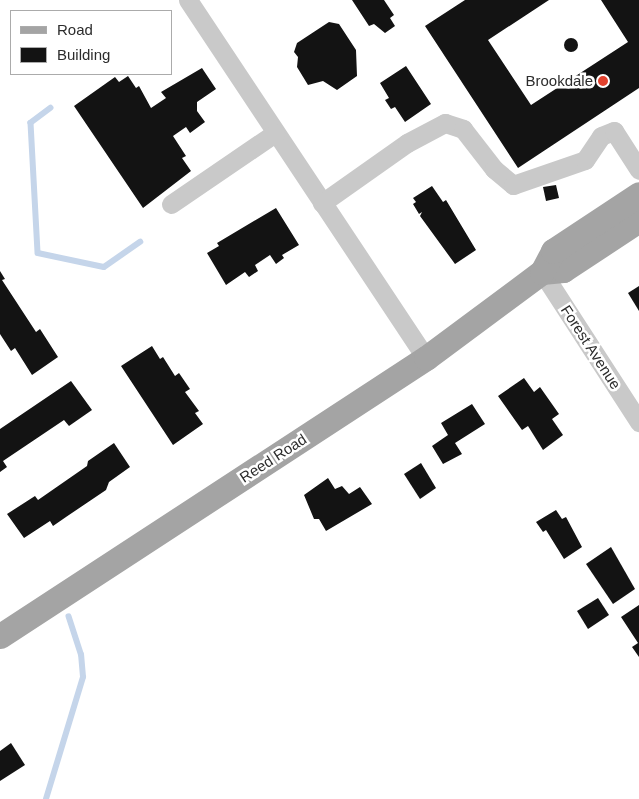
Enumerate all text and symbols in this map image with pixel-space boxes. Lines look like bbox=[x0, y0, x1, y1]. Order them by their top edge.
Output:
legend bbox=[10, 10, 172, 75]
text: Road bbox=[57, 21, 93, 38]
text: Building bbox=[57, 46, 110, 63]
place label: Brookdale bbox=[525, 72, 593, 90]
marker: Brookdale bbox=[597, 75, 609, 87]
street label: Forest Avenue bbox=[557, 301, 625, 393]
street label: Reed Road bbox=[236, 430, 310, 486]

